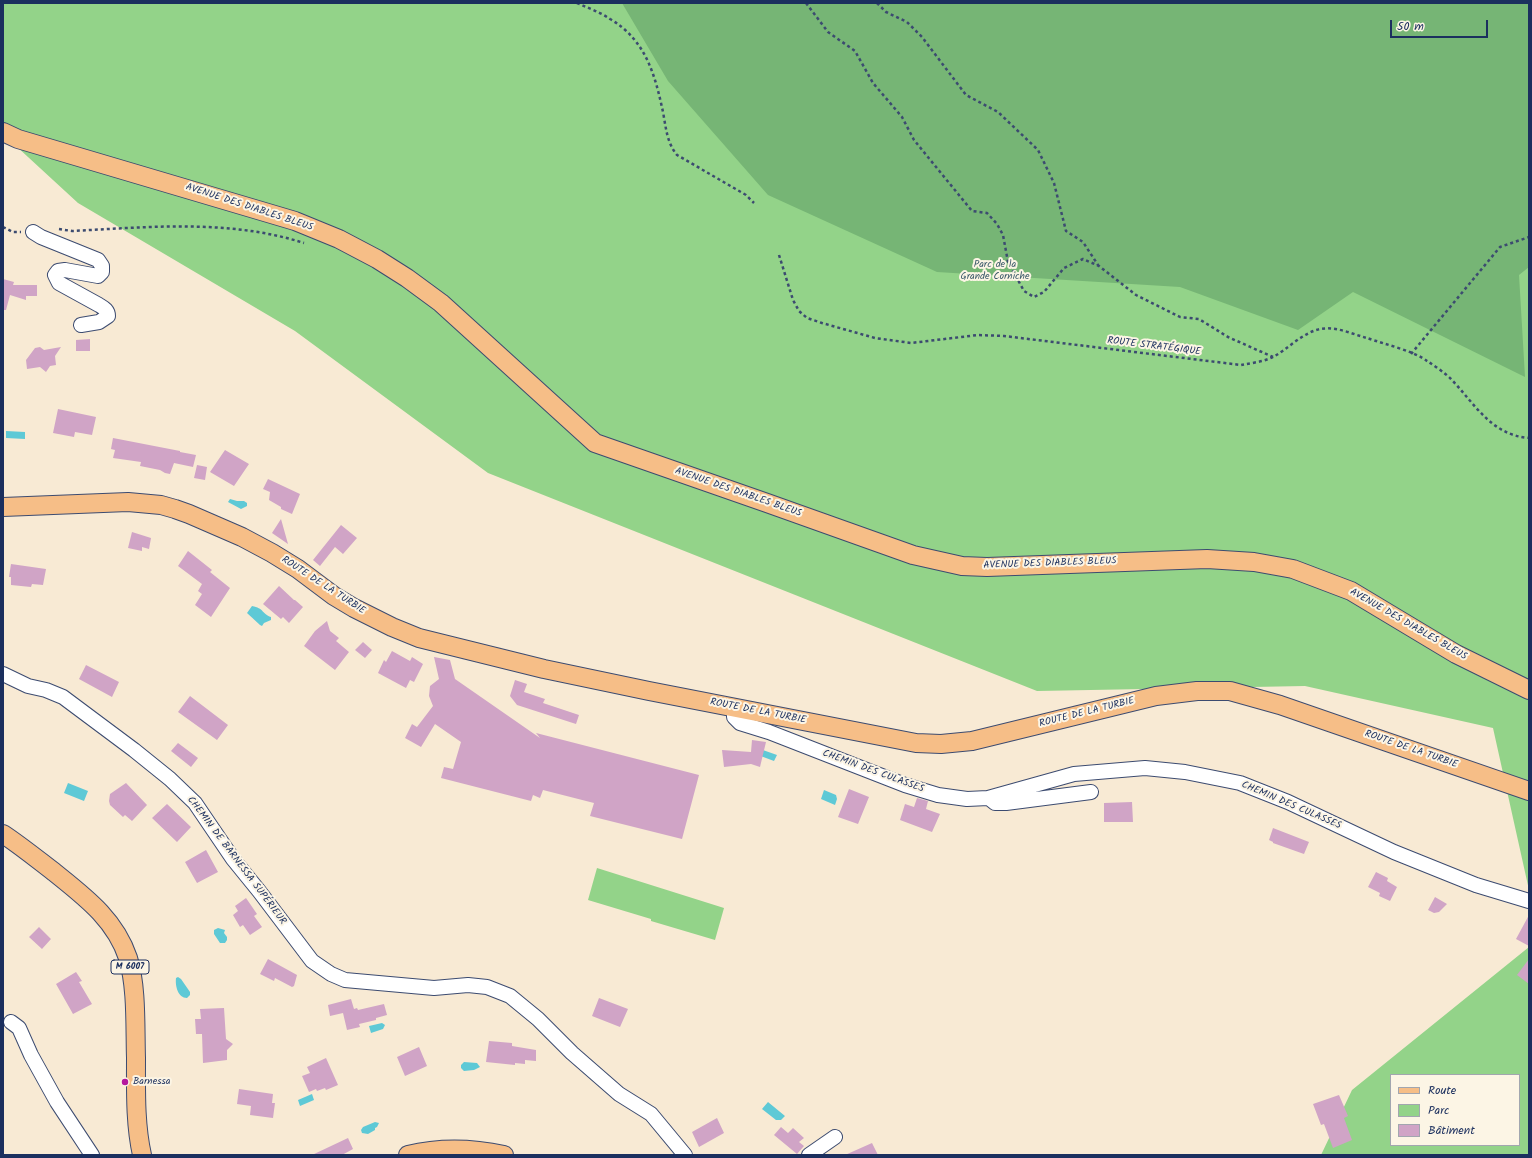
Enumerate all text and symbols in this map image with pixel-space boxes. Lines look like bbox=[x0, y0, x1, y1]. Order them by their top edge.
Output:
scale bar bbox=[1392, 12, 1490, 38]
text: 50 m bbox=[1397, 17, 1424, 36]
street label: AVENUE DES DIABLES BLEUS bbox=[184, 182, 314, 234]
park label: Parc de la Grande Corniche bbox=[961, 259, 1029, 282]
street label: ROUTE STRATÉGIQUE bbox=[1106, 335, 1202, 359]
street label: AVENUE DES DIABLES BLEUS bbox=[673, 466, 803, 520]
street label: ROUTE DE LA TURBIE bbox=[279, 554, 367, 618]
street label: AVENUE DES DIABLES BLEUS bbox=[983, 556, 1117, 572]
street label: AVENUE DES DIABLES BLEUS bbox=[1347, 587, 1469, 663]
street label: ROUTE DE LA TURBIE bbox=[1038, 695, 1136, 731]
street label: ROUTE DE LA TURBIE bbox=[709, 697, 807, 727]
street label: ROUTE DE LA TURBIE bbox=[1363, 728, 1459, 772]
street label: CHEMIN DES CULASSES bbox=[821, 748, 925, 796]
street label: CHEMIN DES CULASSES bbox=[1239, 780, 1343, 832]
street label: CHEMIN DE BARNESSA SUPÉRIEUR bbox=[184, 795, 288, 927]
road number: M 6007 bbox=[111, 960, 149, 974]
legend bbox=[1390, 1074, 1520, 1146]
place label: Barnessa bbox=[133, 1076, 170, 1088]
marker: Barnessa bbox=[120, 1077, 130, 1087]
text: Route bbox=[1428, 1081, 1456, 1100]
text: Parc bbox=[1428, 1101, 1449, 1120]
text: Bâtiment bbox=[1428, 1121, 1475, 1140]

